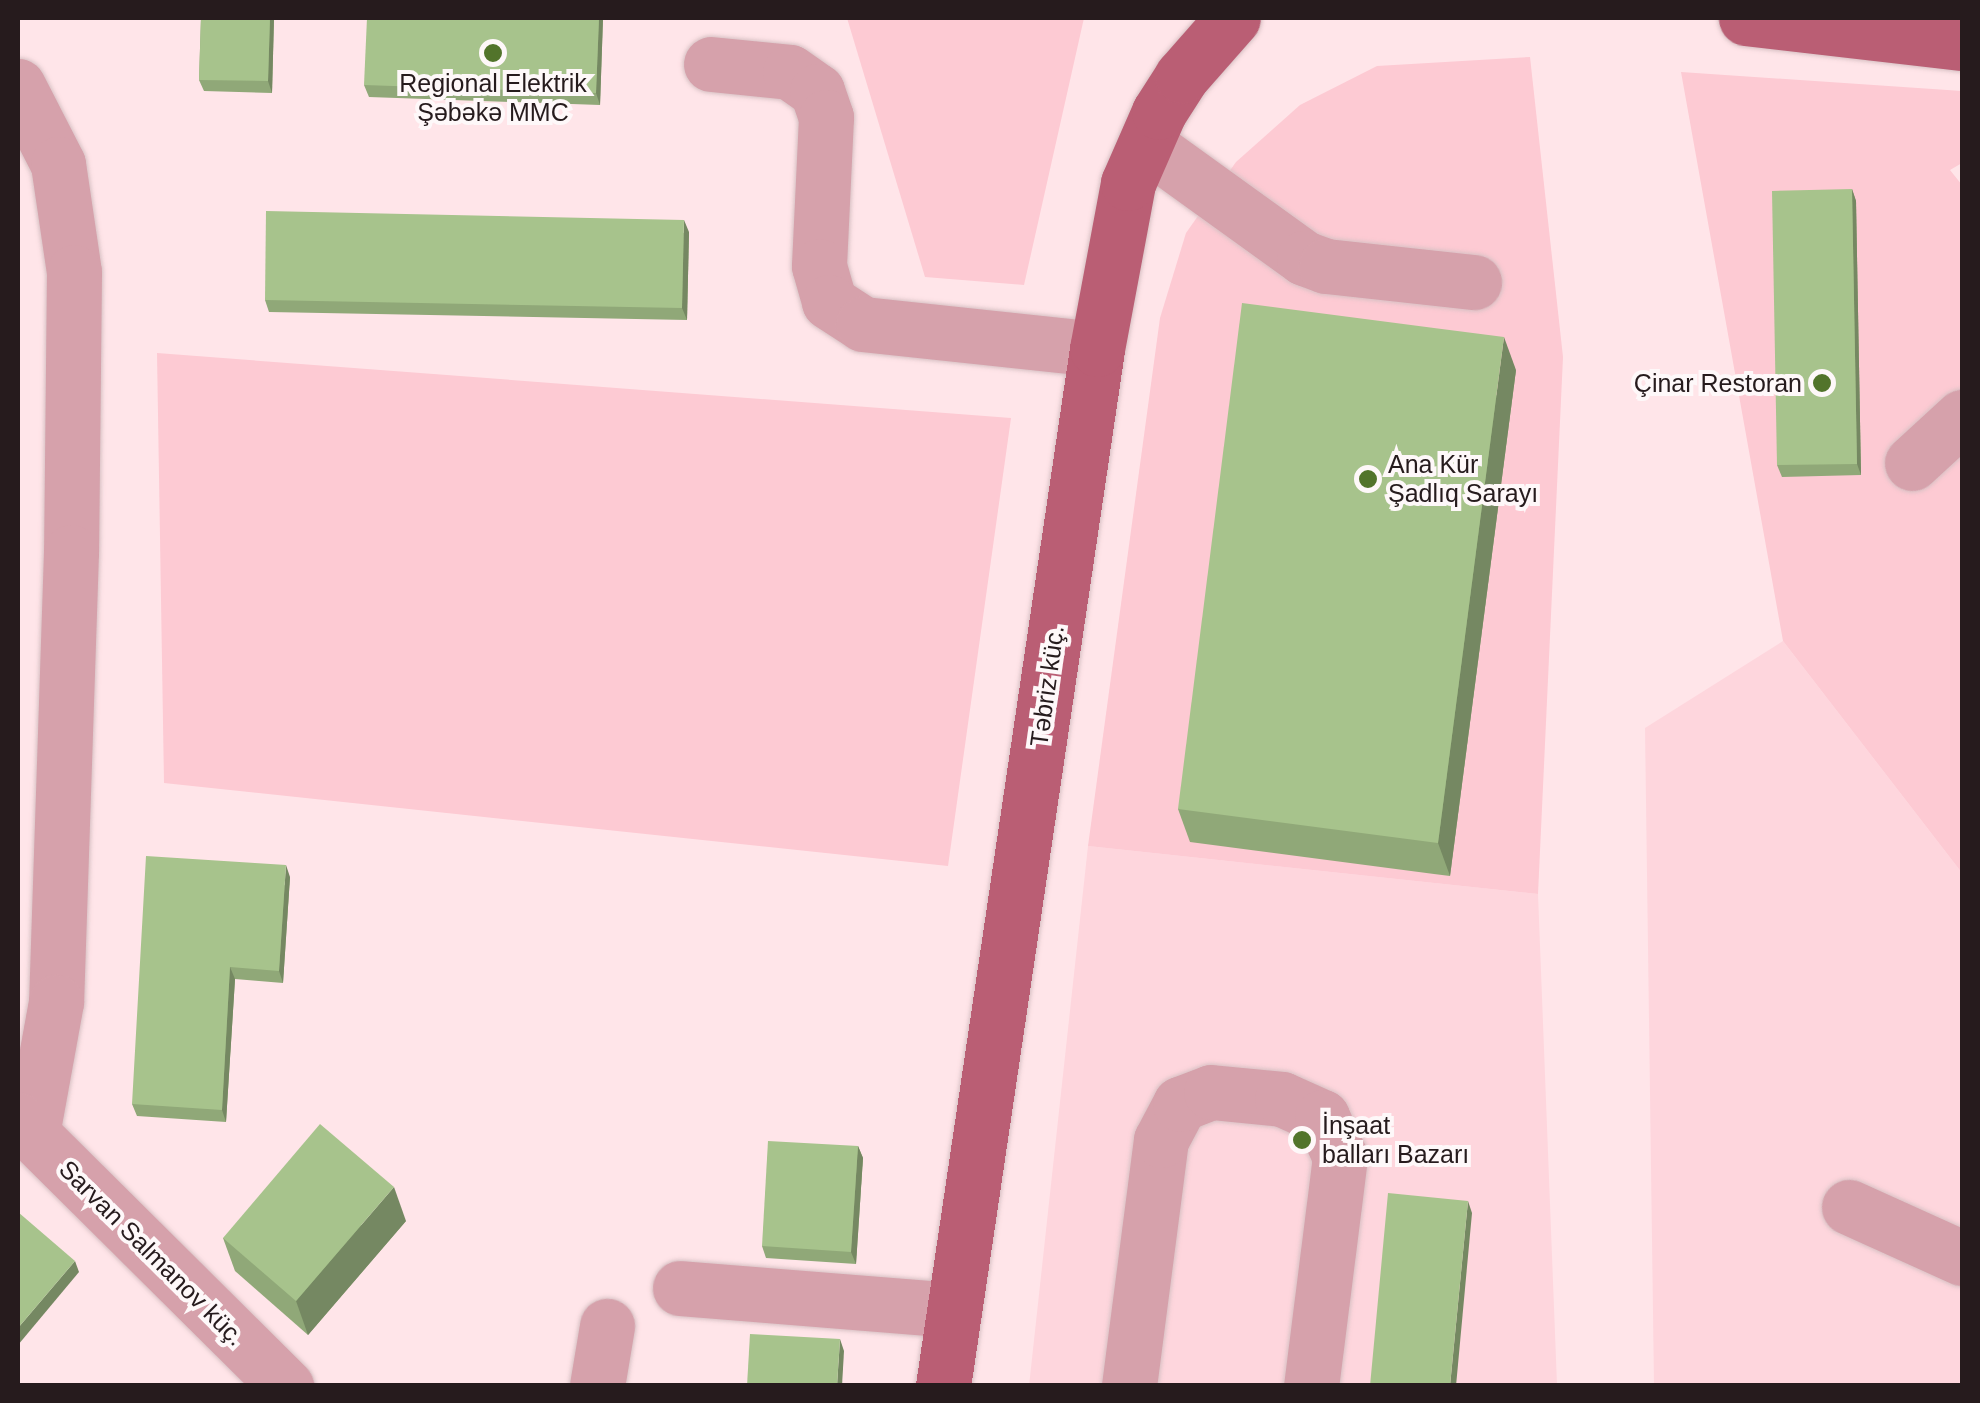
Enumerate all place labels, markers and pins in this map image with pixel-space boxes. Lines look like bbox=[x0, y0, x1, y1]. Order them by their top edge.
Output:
marker: Regional Elektrik Şəbəkə MMC bbox=[482, 42, 504, 64]
place label: Regional Elektrik Şəbəkə MMC bbox=[399, 69, 587, 128]
place label: Çinar Restoran bbox=[1634, 368, 1802, 398]
marker: Çinar Restoran bbox=[1811, 372, 1833, 394]
place label: Ana Kür Şadlıq Sarayı bbox=[1388, 450, 1538, 509]
marker: Ana Kür Şadlıq Sarayı bbox=[1357, 468, 1379, 490]
place label: İnşaat balları Bazarı bbox=[1322, 1111, 1469, 1170]
marker: İnşaat balları Bazarı bbox=[1291, 1129, 1313, 1151]

